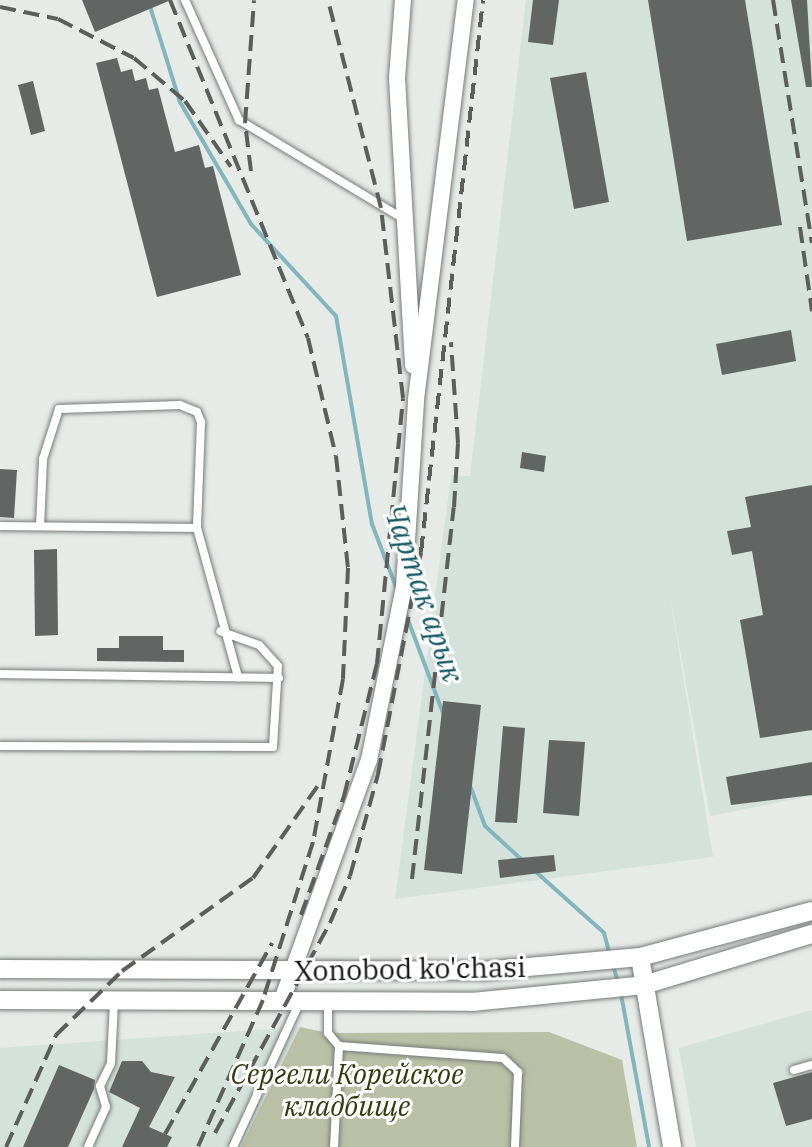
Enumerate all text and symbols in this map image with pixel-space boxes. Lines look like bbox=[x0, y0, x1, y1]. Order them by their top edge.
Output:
water label: Чартак арык bbox=[377, 499, 471, 687]
street label: Xonobod ko'chasi bbox=[294, 950, 526, 988]
park label: Сергели Корейское кладбище bbox=[231, 1057, 463, 1123]

